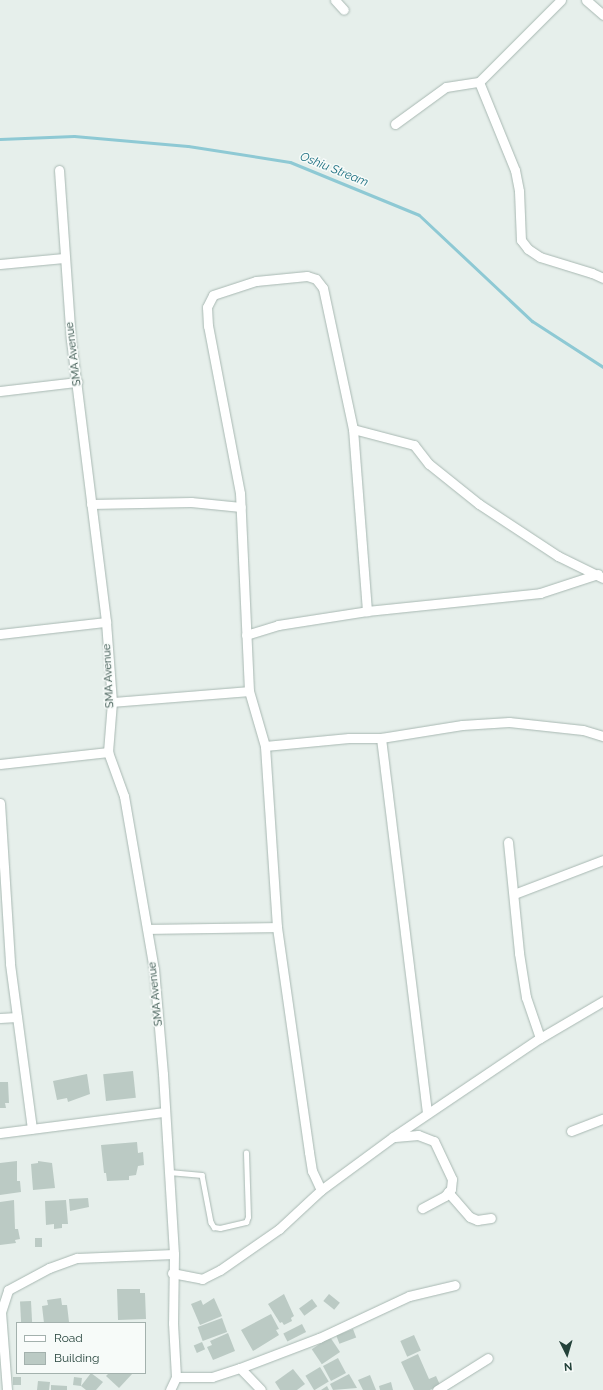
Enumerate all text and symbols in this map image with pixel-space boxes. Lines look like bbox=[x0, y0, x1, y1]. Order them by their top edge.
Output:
water label: Oshiu Stream bbox=[298, 150, 370, 190]
street label: SMA Avenue bbox=[63, 321, 85, 387]
street label: SMA Avenue bbox=[101, 643, 117, 709]
street label: SMA Avenue bbox=[146, 961, 166, 1027]
legend bbox=[16, 1322, 146, 1374]
text: Road bbox=[54, 1331, 83, 1345]
north arrow bbox=[547, 1334, 587, 1374]
text: Building bbox=[54, 1351, 100, 1365]
text: N bbox=[563, 1360, 573, 1373]

